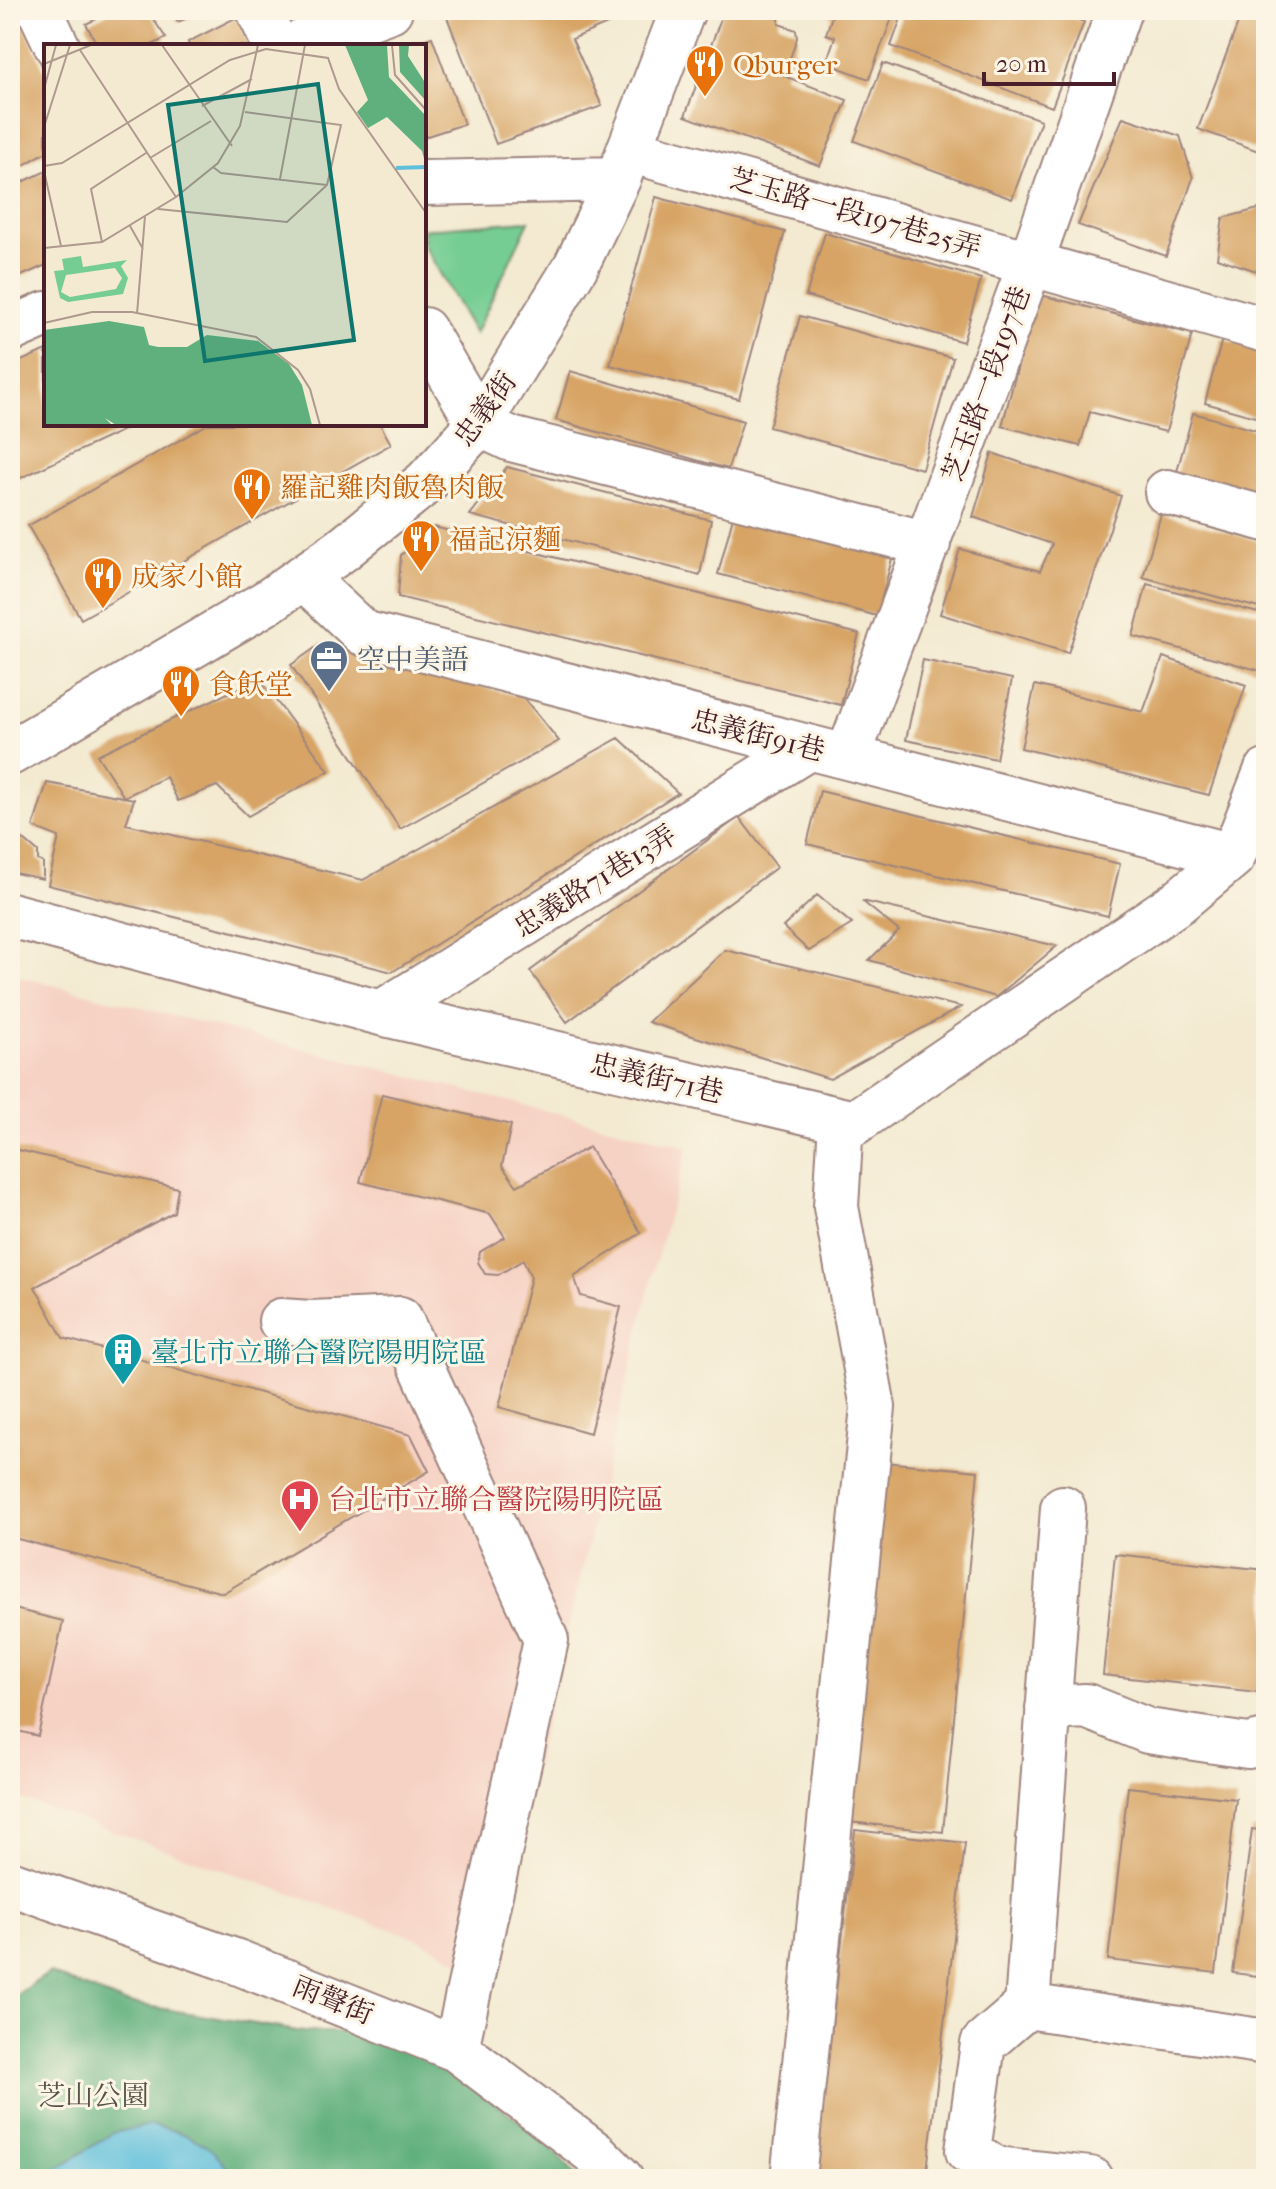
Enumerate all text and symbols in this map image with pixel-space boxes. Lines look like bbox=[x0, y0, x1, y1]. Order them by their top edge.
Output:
scale bar bbox=[984, 36, 1114, 86]
restaurant icon: Qburger bbox=[684, 43, 726, 98]
inset map bbox=[44, 44, 426, 426]
place label: Qburger bbox=[733, 48, 838, 81]
text: 20 m bbox=[996, 50, 1047, 78]
street label: 芝玉路一段197巷25弄 bbox=[725, 161, 985, 265]
street label: 芝玉路一段197巷 bbox=[935, 281, 1037, 487]
street label: 忠義街 bbox=[447, 365, 523, 453]
restaurant icon: 羅記雞肉飯魯肉飯 bbox=[231, 466, 273, 521]
place label: 羅記雞肉飯魯肉飯 bbox=[280, 471, 504, 504]
restaurant icon: 福記涼麵 bbox=[400, 518, 442, 573]
place label: 福記涼麵 bbox=[449, 523, 561, 556]
restaurant icon: 成家小館 bbox=[82, 555, 124, 610]
place label: 成家小館 bbox=[131, 560, 243, 593]
office icon: 空中美語 bbox=[308, 638, 350, 693]
place label: 空中美語 bbox=[357, 643, 469, 676]
restaurant icon: 食飫堂 bbox=[160, 663, 202, 718]
place label: 食飫堂 bbox=[209, 668, 293, 701]
street label: 忠義街91巷 bbox=[688, 702, 828, 768]
street label: 忠義路71巷13弄 bbox=[508, 818, 682, 944]
street label: 忠義街71巷 bbox=[587, 1047, 727, 1109]
building icon: 臺北市立聯合醫院陽明院區 bbox=[102, 1331, 144, 1386]
place label: 臺北市立聯合醫院陽明院區 bbox=[151, 1336, 487, 1369]
hospital icon: 台北市立聯合醫院陽明院區 bbox=[279, 1478, 321, 1533]
place label: 台北市立聯合醫院陽明院區 bbox=[328, 1483, 664, 1516]
street label: 雨聲街 bbox=[288, 1969, 378, 2031]
park label: 芝山公園 bbox=[37, 2079, 149, 2112]

